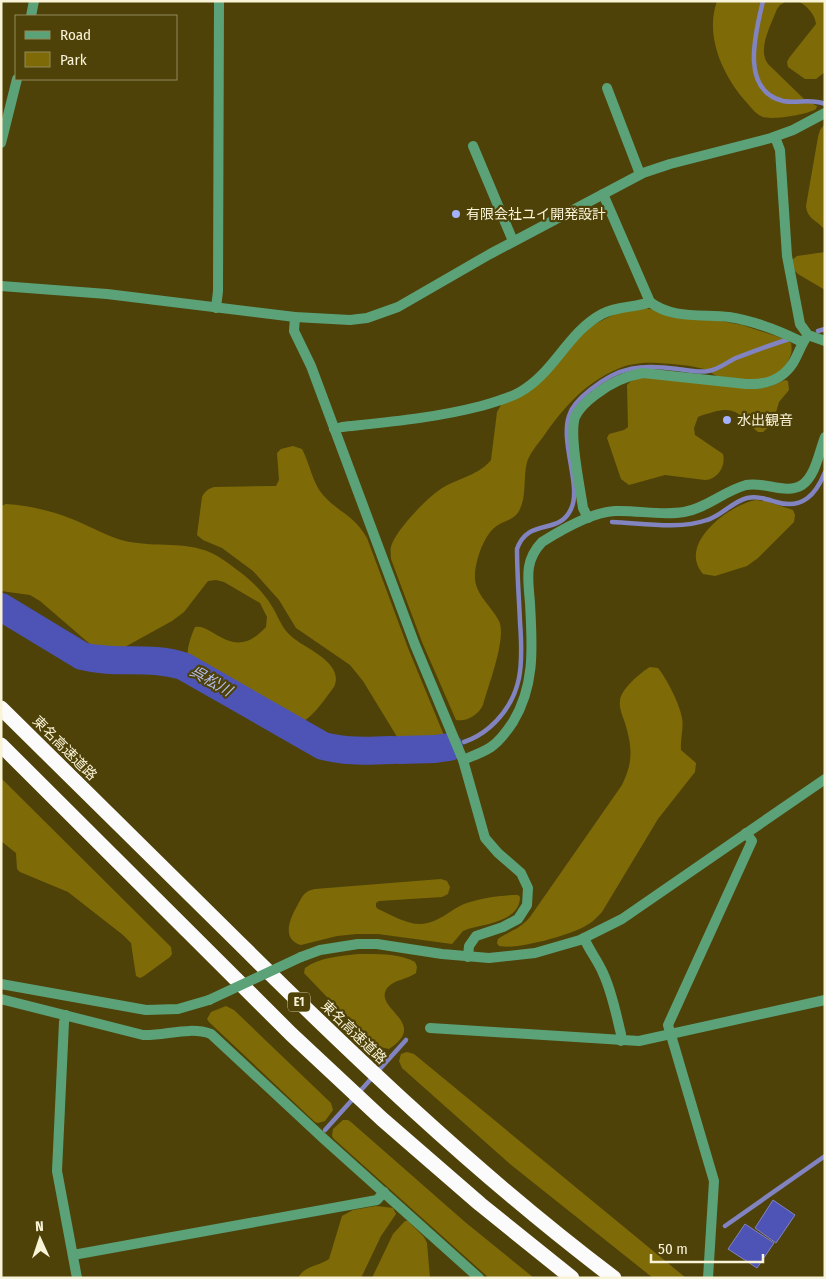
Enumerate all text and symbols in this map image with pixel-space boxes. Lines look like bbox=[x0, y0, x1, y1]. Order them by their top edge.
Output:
legend bbox=[15, 15, 178, 80]
text: Road bbox=[60, 26, 91, 44]
text: Park bbox=[60, 51, 87, 69]
place label: 有限会社ユイ開発設計 bbox=[466, 206, 606, 223]
marker: 有限会社ユイ開発設計 bbox=[450, 208, 462, 220]
place label: 水出観音 bbox=[737, 412, 793, 429]
marker: 水出観音 bbox=[721, 414, 733, 426]
water label: 呉松川 bbox=[187, 662, 237, 701]
street label: 東名高速道路 bbox=[29, 713, 100, 784]
road number: E1 bbox=[288, 992, 310, 1012]
street label: 東名高速道路 bbox=[318, 997, 390, 1068]
north arrow bbox=[15, 1214, 65, 1264]
text: N bbox=[35, 1218, 44, 1235]
scale bar bbox=[651, 1232, 764, 1264]
text: 50 m bbox=[658, 1240, 688, 1258]

